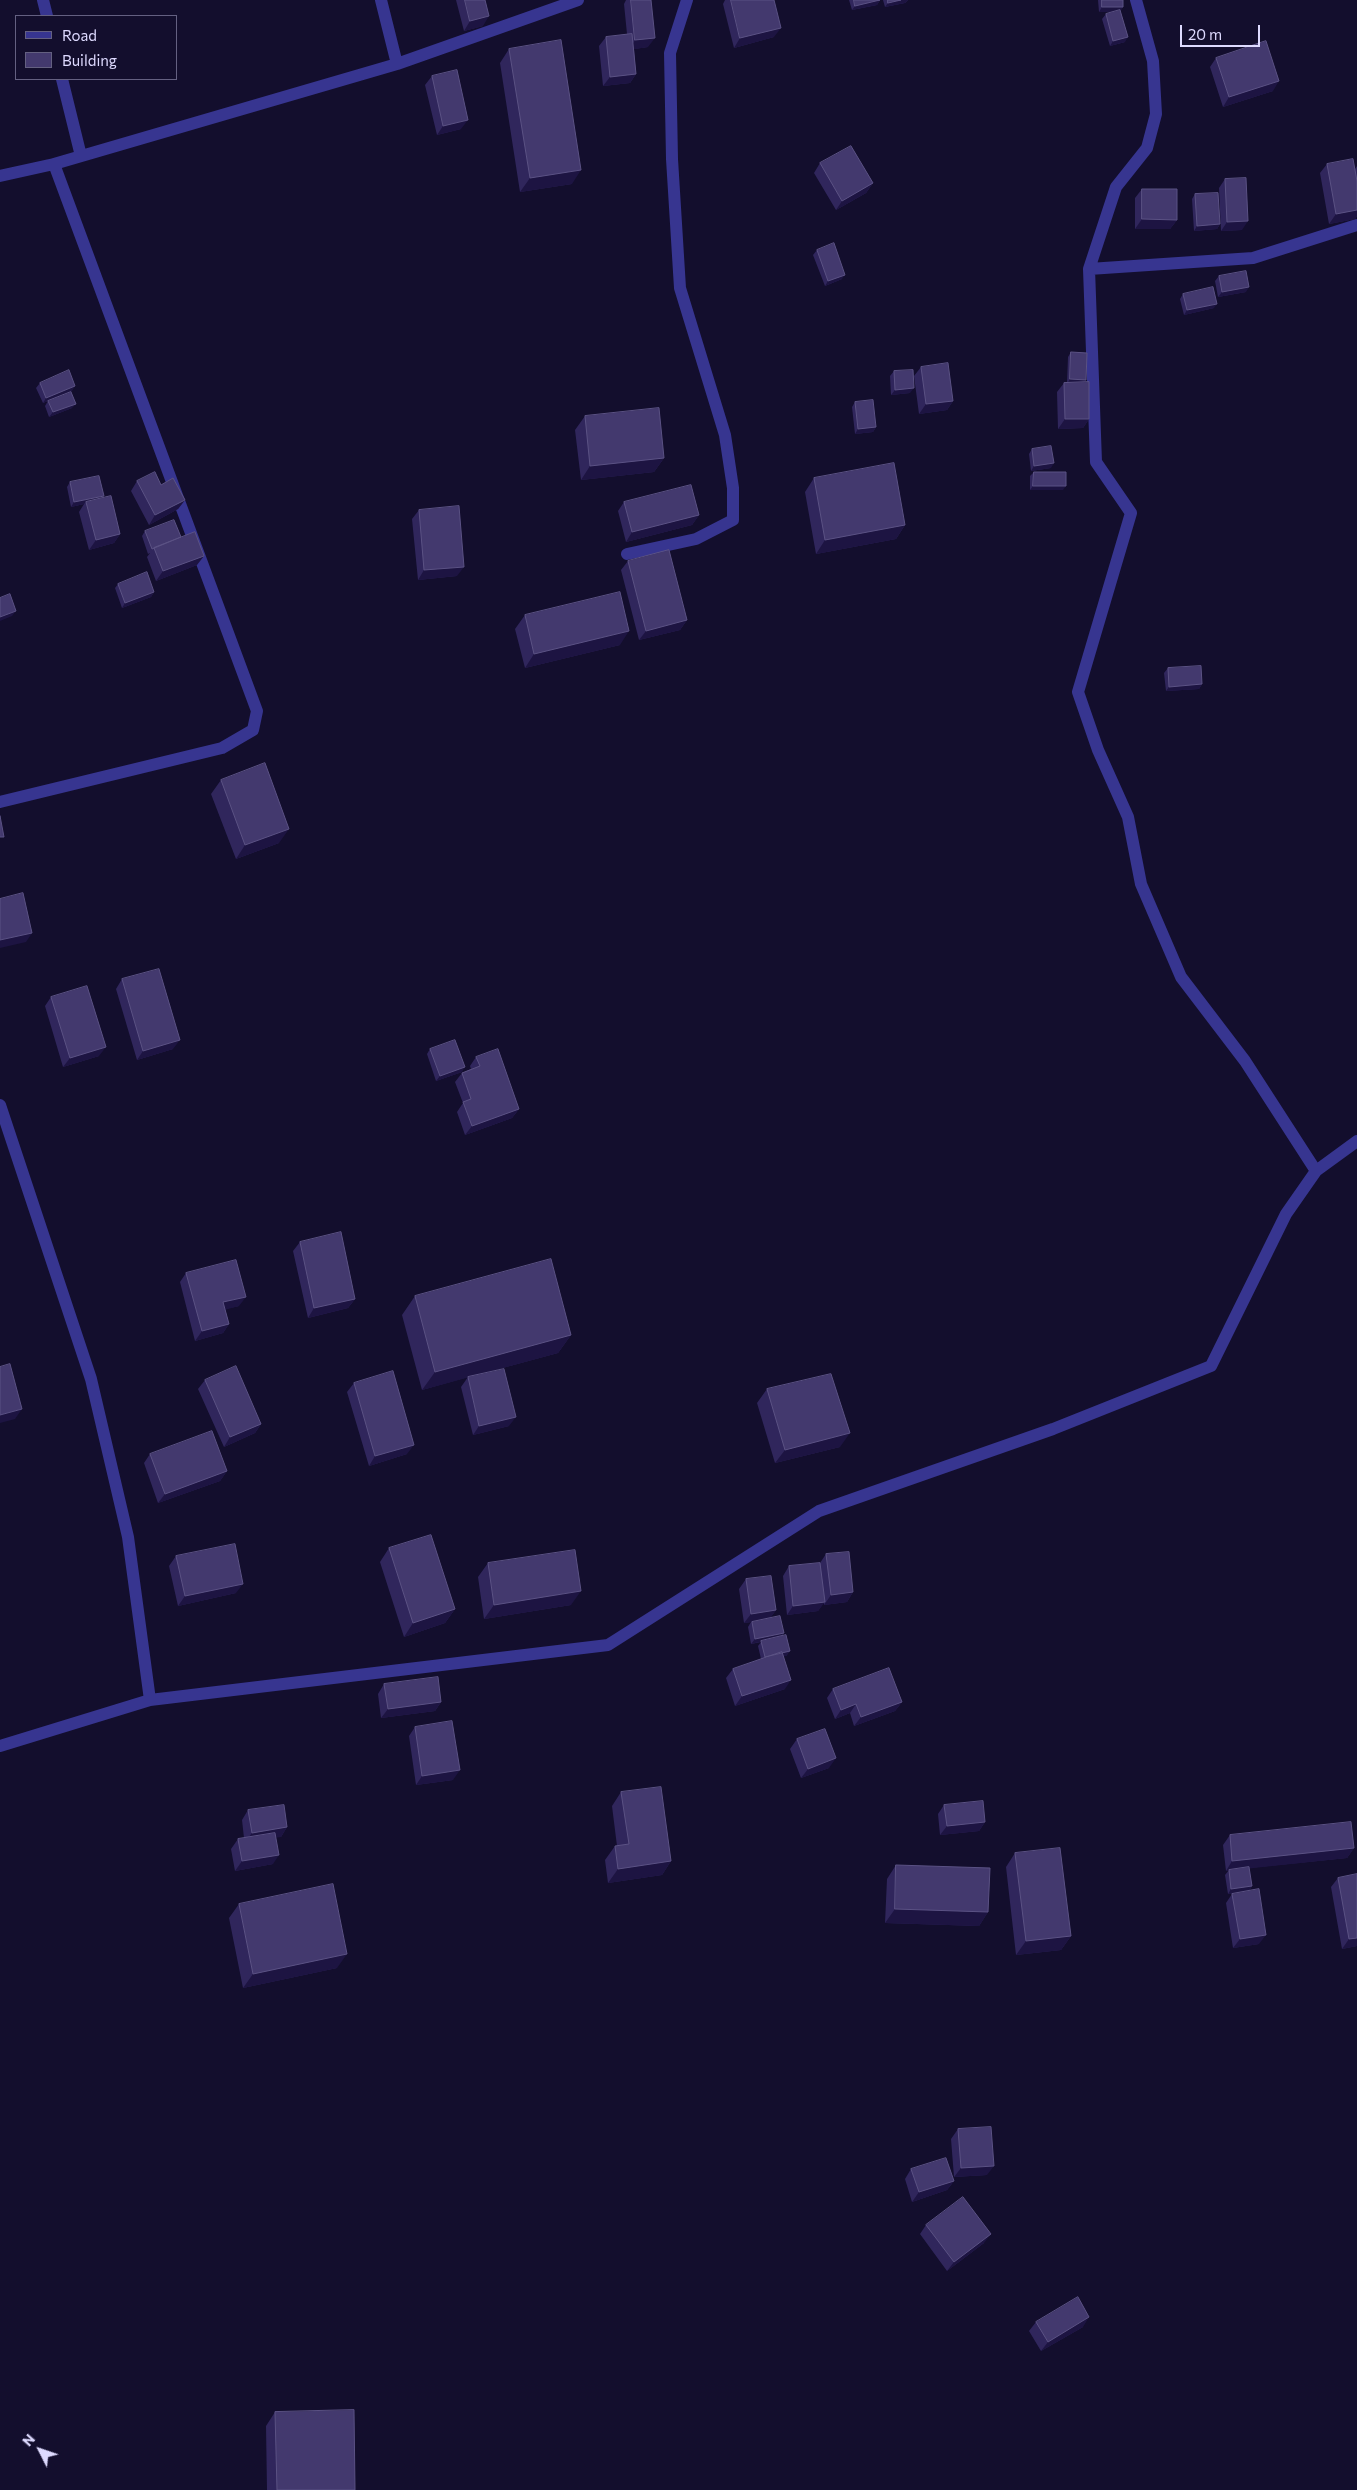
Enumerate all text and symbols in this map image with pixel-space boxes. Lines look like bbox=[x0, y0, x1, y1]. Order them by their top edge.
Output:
legend bbox=[15, 15, 178, 80]
scale bar bbox=[1182, 15, 1262, 47]
text: 20 m bbox=[1188, 25, 1222, 43]
text: Road bbox=[62, 26, 97, 44]
text: Building bbox=[62, 51, 117, 69]
north arrow bbox=[15, 2425, 65, 2475]
text: N bbox=[18, 2430, 38, 2449]

